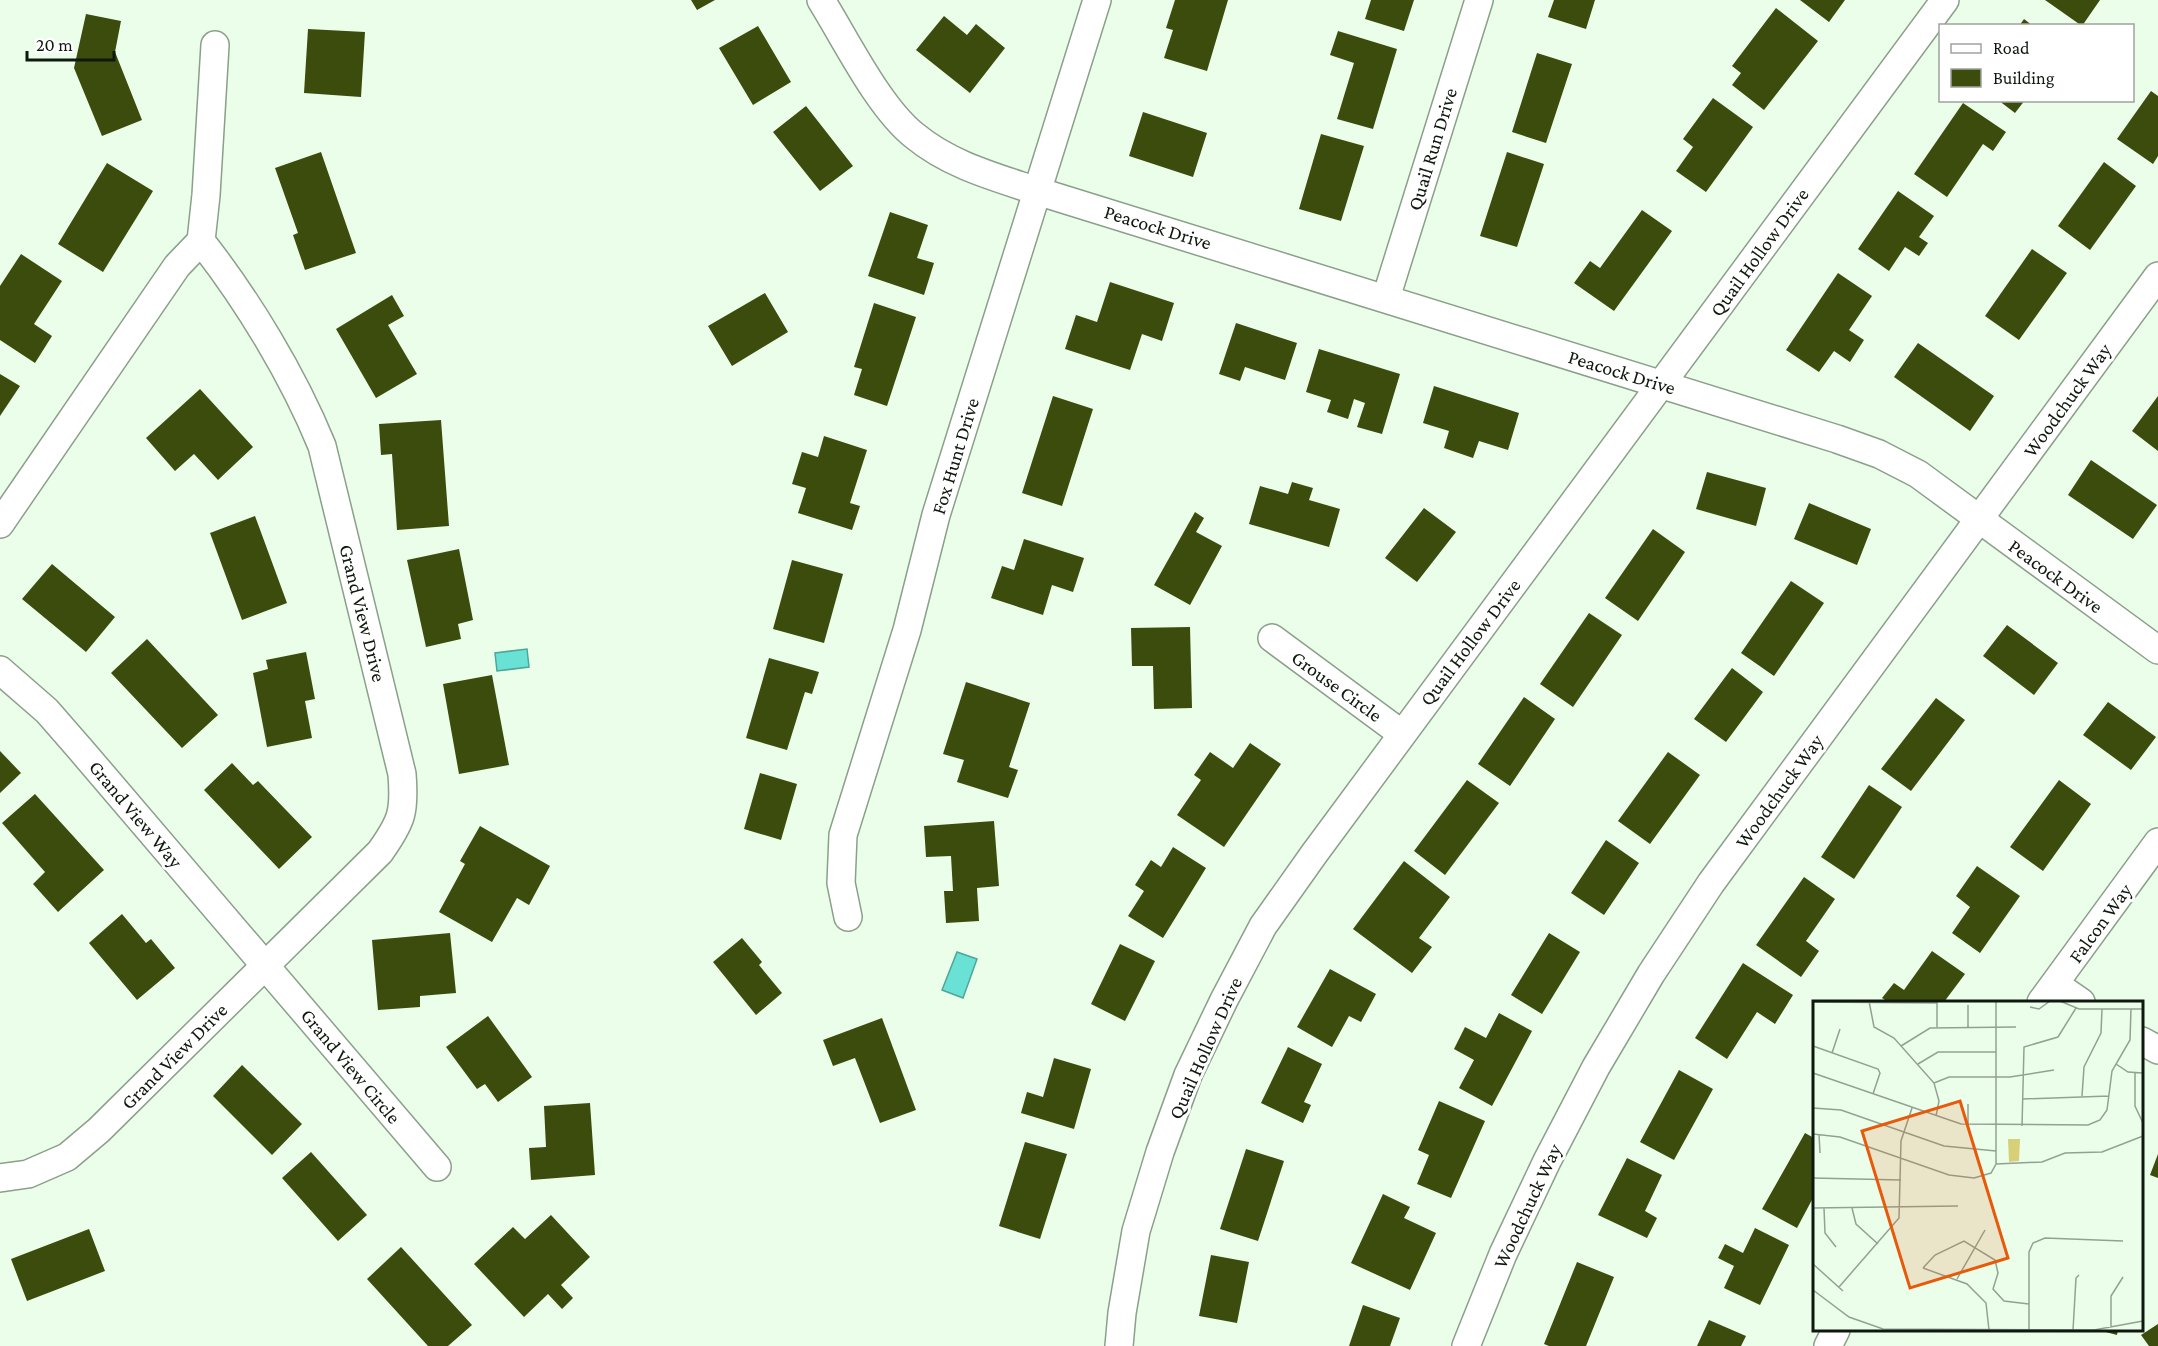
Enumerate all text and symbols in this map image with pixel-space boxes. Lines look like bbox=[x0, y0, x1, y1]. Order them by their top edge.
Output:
scale bar bbox=[27, 24, 114, 62]
legend bbox=[1939, 24, 2134, 102]
text: 20 m bbox=[36, 35, 73, 55]
text: Road bbox=[1993, 38, 2030, 58]
text: Building bbox=[1993, 68, 2055, 88]
street label: Quail Run Drive bbox=[1403, 85, 1461, 213]
street label: Quail Hollow Drive bbox=[1705, 184, 1813, 320]
street label: Peacock Drive bbox=[1102, 200, 1214, 254]
street label: Woodchuck Way bbox=[2018, 338, 2117, 462]
street label: Peacock Drive bbox=[1566, 345, 1678, 399]
street label: Fox Hunt Drive bbox=[927, 395, 983, 517]
street label: Peacock Drive bbox=[2005, 535, 2107, 618]
street label: Grand View Drive bbox=[335, 542, 391, 684]
street label: Quail Hollow Drive bbox=[1415, 574, 1525, 710]
street label: Grouse Circle bbox=[1288, 646, 1387, 726]
street label: Woodchuck Way bbox=[1730, 729, 1829, 853]
street label: Grand View Way bbox=[84, 756, 188, 873]
street label: Falcon Way bbox=[2064, 879, 2137, 967]
street label: Quail Hollow Drive bbox=[1164, 973, 1246, 1122]
street label: Grand View Drive bbox=[116, 998, 232, 1114]
inset map bbox=[1813, 1001, 2143, 1331]
street label: Grand View Circle bbox=[297, 1004, 406, 1128]
street label: Woodchuck Way bbox=[1489, 1140, 1567, 1272]

